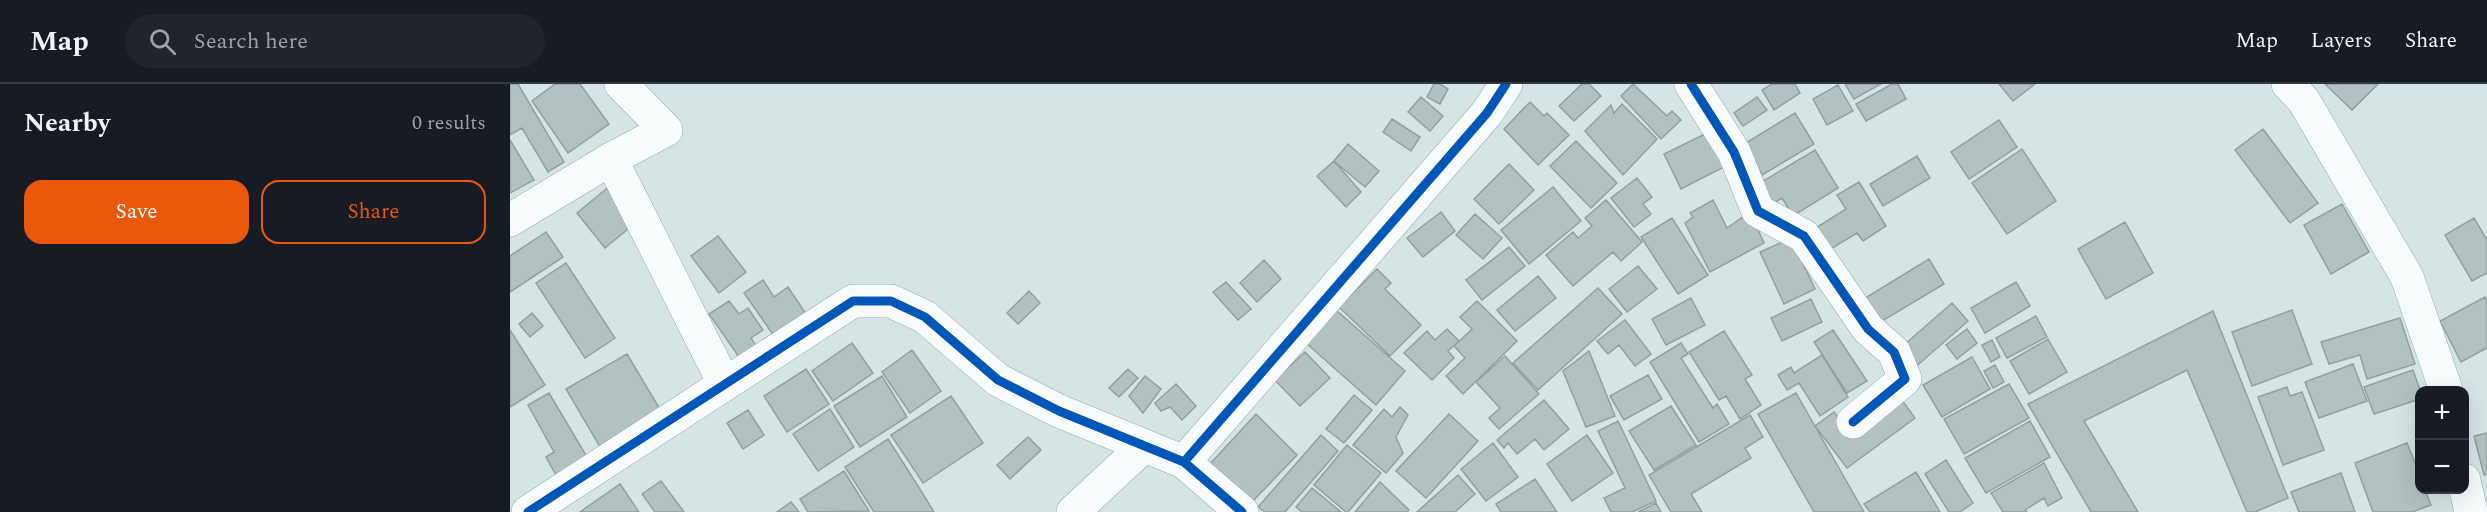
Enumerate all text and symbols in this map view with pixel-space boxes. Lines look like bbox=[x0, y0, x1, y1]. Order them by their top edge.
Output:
search box bbox=[125, 14, 545, 68]
text: Map bbox=[30, 20, 89, 63]
icon: search bbox=[146, 25, 179, 58]
text: Search here bbox=[194, 25, 308, 58]
text: Map bbox=[2236, 25, 2278, 57]
text: Layers bbox=[2311, 25, 2372, 57]
text: Share bbox=[2405, 25, 2457, 57]
text: Nearby bbox=[24, 103, 110, 143]
text: 0 results bbox=[412, 108, 486, 138]
button: Save bbox=[24, 180, 249, 244]
button: Share bbox=[261, 180, 486, 244]
map controls bbox=[2415, 386, 2469, 494]
button: + bbox=[2415, 386, 2469, 440]
button: − bbox=[2415, 440, 2469, 494]

